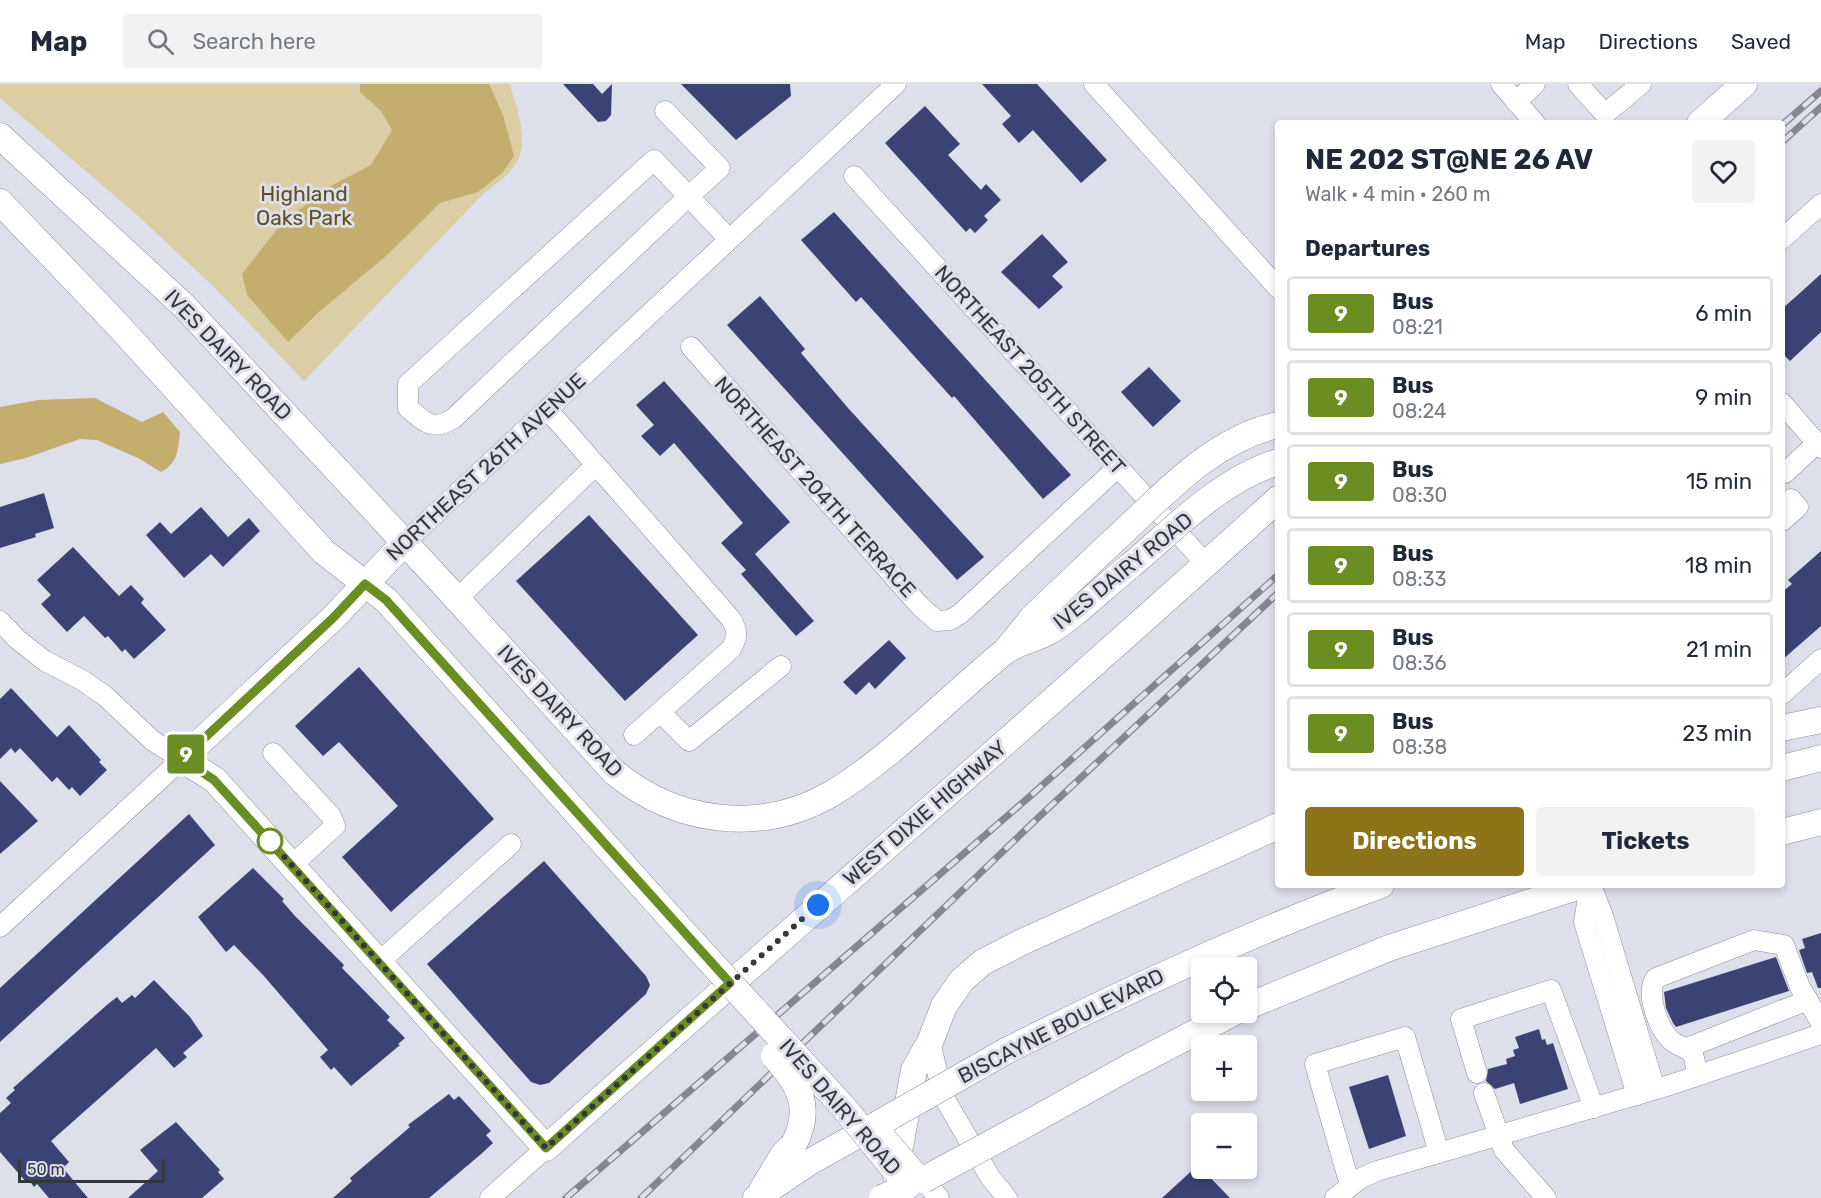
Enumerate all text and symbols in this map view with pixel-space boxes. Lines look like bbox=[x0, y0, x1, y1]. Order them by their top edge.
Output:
search box bbox=[123, 14, 543, 68]
text: Map bbox=[30, 25, 87, 58]
icon: search bbox=[144, 25, 177, 58]
text: Search here bbox=[192, 28, 316, 55]
text: Map bbox=[1525, 29, 1566, 54]
text: Directions bbox=[1599, 29, 1698, 54]
text: Saved bbox=[1731, 29, 1791, 54]
button: heart bbox=[1692, 140, 1755, 203]
text: NE 202 ST@NE 26 AV bbox=[1305, 143, 1593, 176]
park label: Highland Oaks Park bbox=[256, 181, 352, 230]
text: Walk · 4 min · 260 m bbox=[1305, 182, 1491, 206]
text: Departures bbox=[1305, 235, 1430, 262]
street label: NORTHEAST 205TH STREET bbox=[930, 260, 1131, 479]
street label: IVES DAIRY ROAD bbox=[160, 284, 297, 425]
text: Bus bbox=[1392, 288, 1434, 315]
text: 6 min bbox=[1695, 300, 1752, 327]
text: 9 bbox=[1334, 301, 1348, 326]
text: 08:21 bbox=[1392, 315, 1443, 339]
street label: NORTHEAST 26TH AVENUE bbox=[381, 368, 590, 566]
street label: NORTHEAST 204TH TERRACE bbox=[709, 371, 921, 602]
text: Bus bbox=[1392, 372, 1434, 399]
text: 9 min bbox=[1695, 384, 1752, 411]
text: 9 bbox=[1334, 385, 1348, 410]
text: 08:24 bbox=[1392, 399, 1447, 423]
text: Bus bbox=[1392, 456, 1434, 483]
text: 15 min bbox=[1686, 468, 1752, 495]
text: 9 bbox=[1334, 469, 1348, 494]
text: 08:30 bbox=[1392, 483, 1447, 507]
street label: IVES DAIRY ROAD bbox=[1048, 507, 1197, 634]
text: Bus bbox=[1392, 540, 1434, 567]
text: 18 min bbox=[1685, 552, 1752, 579]
text: 9 bbox=[1334, 553, 1348, 578]
text: 08:33 bbox=[1392, 567, 1447, 591]
text: Bus bbox=[1392, 624, 1434, 651]
text: 21 min bbox=[1686, 636, 1752, 663]
text: 9 bbox=[1334, 637, 1348, 662]
street label: IVES DAIRY ROAD bbox=[493, 639, 628, 782]
text: 08:36 bbox=[1392, 651, 1447, 675]
text: Bus bbox=[1392, 708, 1434, 735]
text: 23 min bbox=[1682, 720, 1752, 747]
text: 9 bbox=[1334, 721, 1348, 746]
line badge: 9 bbox=[166, 734, 206, 774]
street label: WEST DIXIE HIGHWAY bbox=[838, 735, 1012, 891]
text: 08:38 bbox=[1392, 735, 1447, 759]
text: 9 bbox=[179, 742, 193, 767]
button: Directions bbox=[1305, 807, 1524, 876]
button: Tickets bbox=[1536, 807, 1755, 876]
unlabelled marker bbox=[257, 828, 283, 854]
your location bbox=[803, 890, 833, 920]
map controls bbox=[1191, 957, 1257, 1179]
button: locate bbox=[1191, 957, 1257, 1023]
street label: BISCAYNE BOULEVARD bbox=[954, 963, 1168, 1088]
street label: IVES DAIRY ROAD bbox=[775, 1034, 906, 1180]
button: + bbox=[1191, 1035, 1257, 1101]
button: − bbox=[1191, 1113, 1257, 1179]
scale bar bbox=[18, 1156, 165, 1184]
text: 50 m bbox=[27, 1160, 65, 1179]

